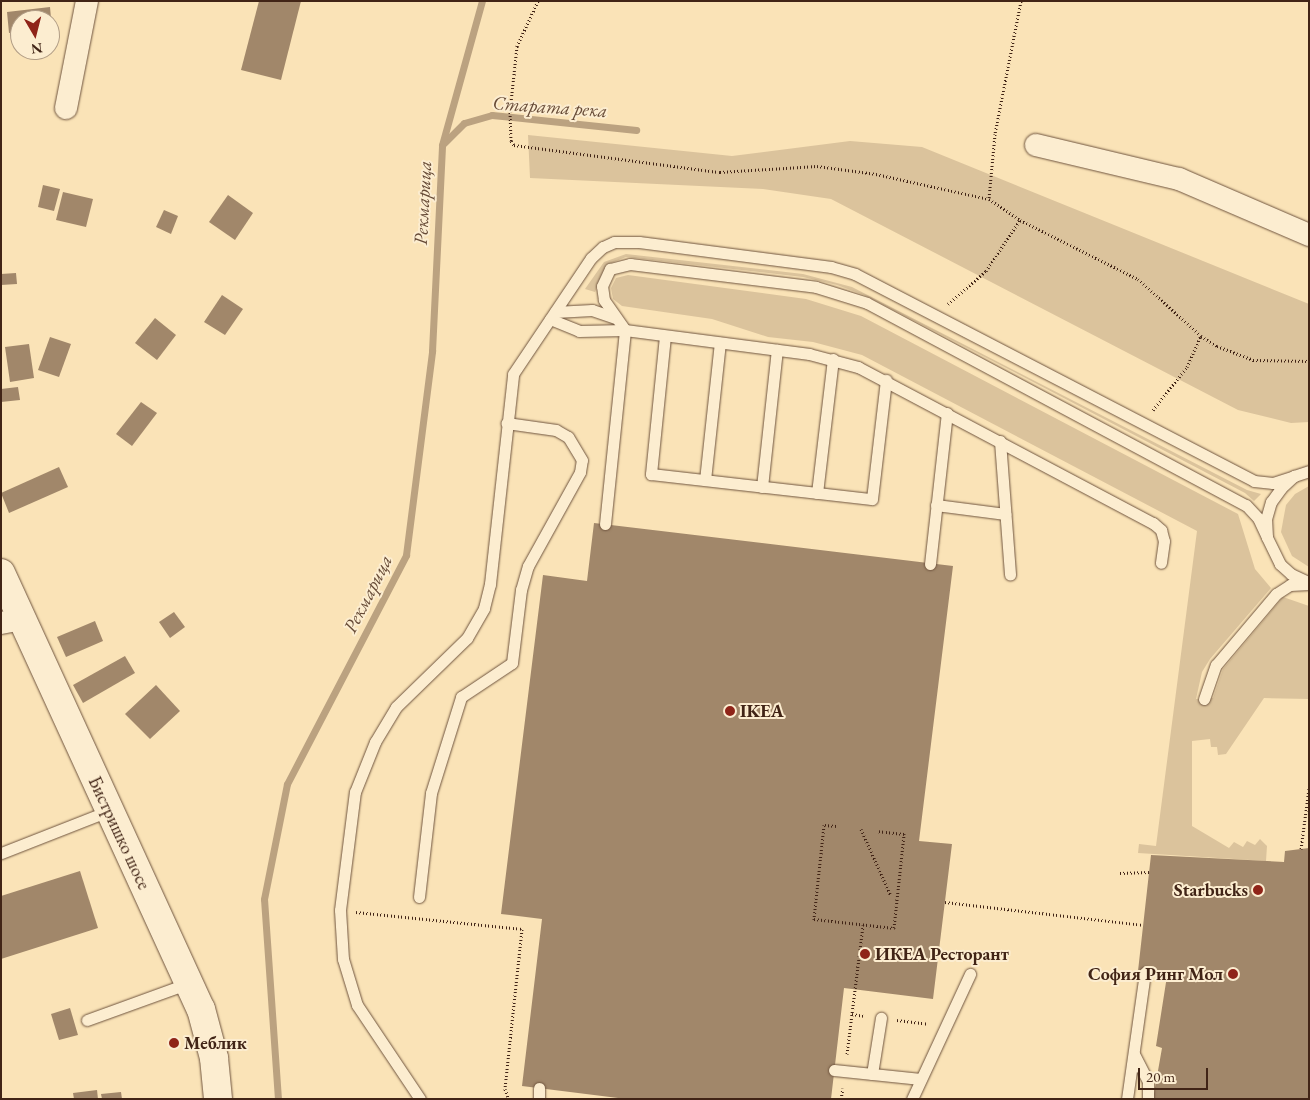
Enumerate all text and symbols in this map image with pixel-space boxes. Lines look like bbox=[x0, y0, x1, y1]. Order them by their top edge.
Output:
north arrow bbox=[10, 10, 60, 60]
text: N bbox=[30, 39, 44, 59]
water label: Старата река bbox=[492, 92, 608, 122]
water label: Рекмарица bbox=[409, 160, 437, 246]
water label: Рекмарица bbox=[339, 551, 397, 637]
place label: IKEA bbox=[740, 700, 784, 722]
marker: IKEA bbox=[724, 705, 736, 717]
street label: Бистришко шосе bbox=[83, 773, 155, 893]
place label: Starbucks bbox=[1174, 879, 1248, 901]
marker: Starbucks bbox=[1252, 884, 1264, 896]
place label: ИКЕА Ресторант bbox=[875, 943, 1009, 965]
marker: ИКЕА Ресторант bbox=[859, 948, 871, 960]
place label: София Ринг Мол bbox=[1088, 963, 1223, 985]
marker: София Ринг Мол bbox=[1227, 968, 1239, 980]
place label: Меблик bbox=[184, 1032, 247, 1054]
marker: Меблик bbox=[168, 1037, 180, 1049]
scale bar bbox=[1140, 1058, 1210, 1090]
text: 20 m bbox=[1146, 1067, 1175, 1086]

